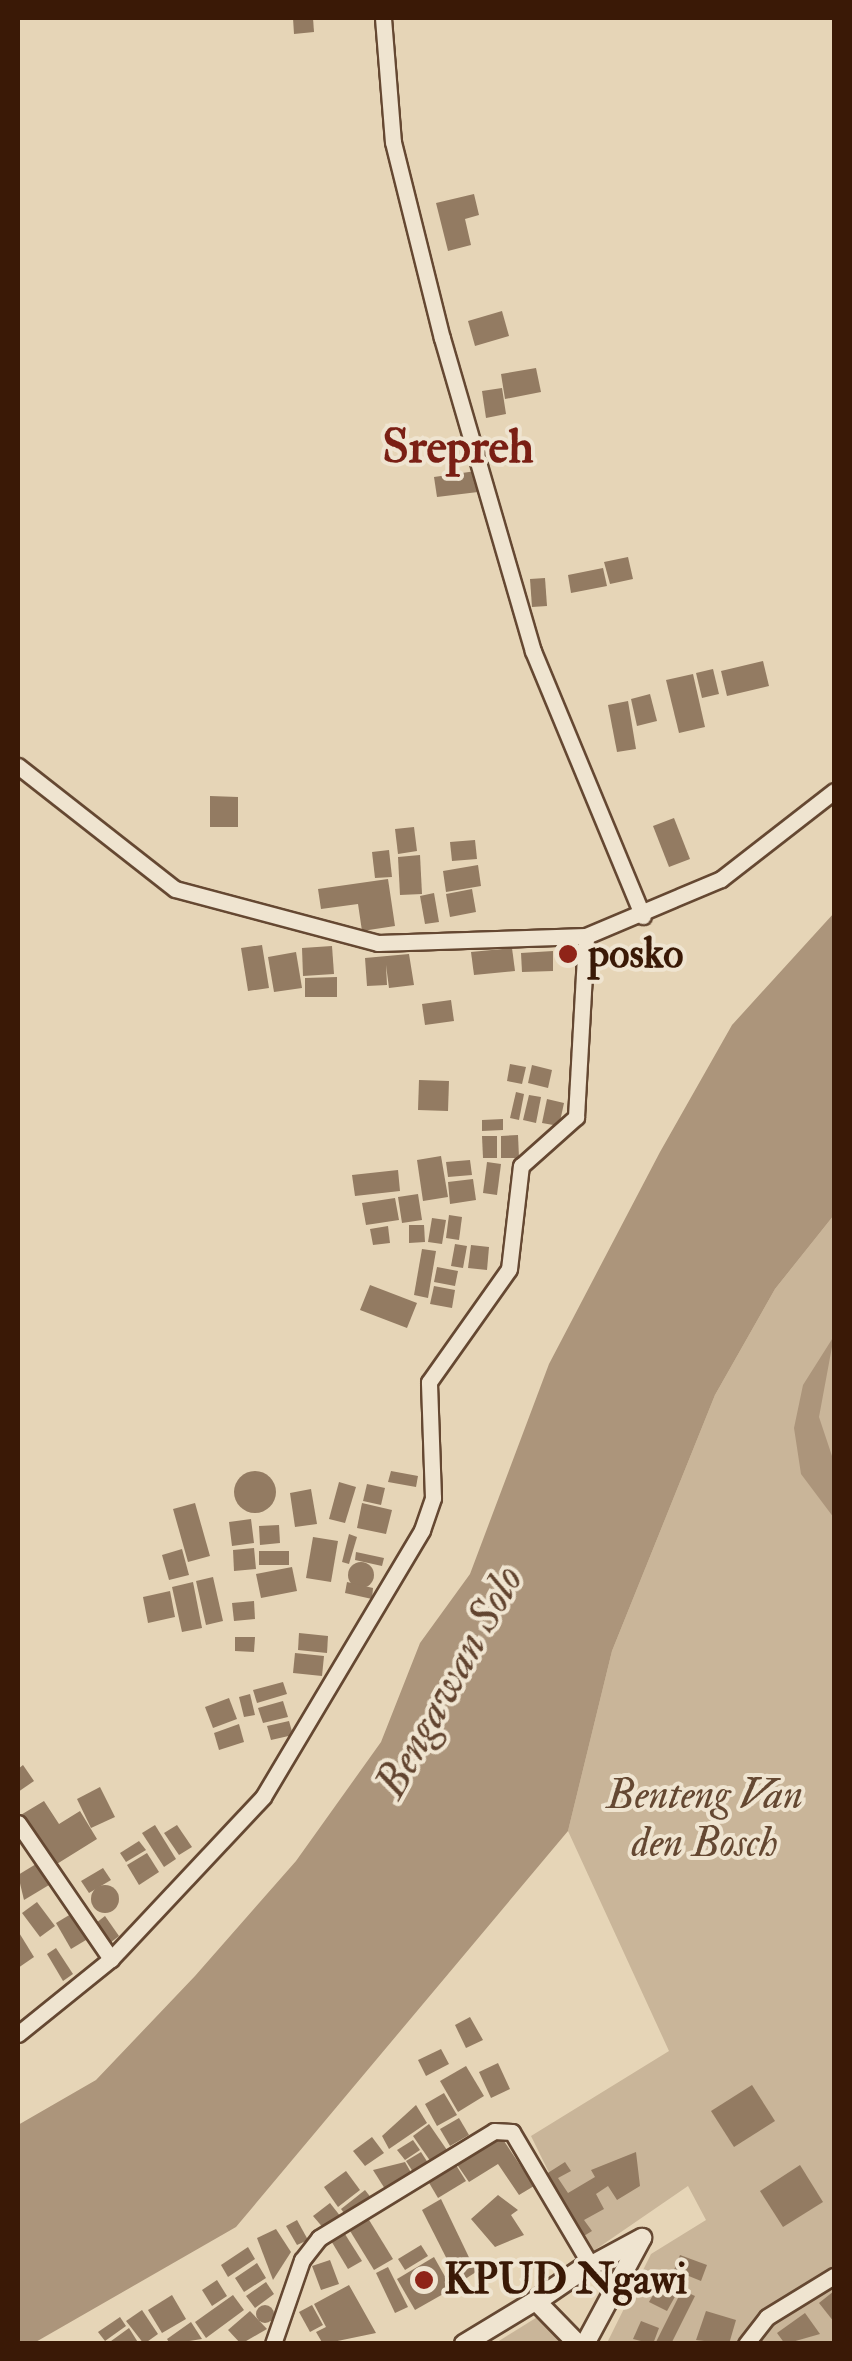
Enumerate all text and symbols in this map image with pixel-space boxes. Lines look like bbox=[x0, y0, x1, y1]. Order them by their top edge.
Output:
district label: Srepreh bbox=[382, 419, 534, 477]
place label: posko bbox=[588, 929, 683, 979]
marker: posko bbox=[557, 943, 579, 965]
water label: Bengawan Solo bbox=[364, 1557, 536, 1807]
park label: Benteng Van den Bosch bbox=[607, 1770, 803, 1868]
place label: KPUD Ngawi bbox=[444, 2255, 687, 2305]
marker: KPUD Ngawi bbox=[413, 2269, 435, 2291]

